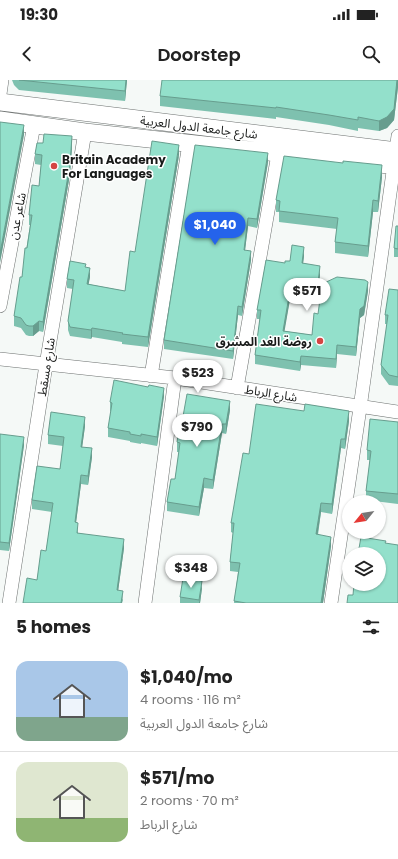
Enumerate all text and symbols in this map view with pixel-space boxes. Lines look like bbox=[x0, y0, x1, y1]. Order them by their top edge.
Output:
text: 19:30 bbox=[20, 4, 58, 25]
text: Doorstep bbox=[157, 42, 241, 67]
icon: back bbox=[16, 43, 38, 65]
icon: search bbox=[360, 43, 382, 65]
street label: شارع جامعة الدول العربية bbox=[139, 111, 259, 144]
place label: Britain Academy For Languages bbox=[62, 151, 166, 182]
marker: Britain Academy For Languages bbox=[49, 161, 59, 171]
street label: شاعر عدن bbox=[4, 191, 30, 241]
pin: $1,040 bbox=[182, 212, 248, 246]
text: $1,040 bbox=[194, 215, 236, 234]
pin: $571 bbox=[283, 278, 331, 312]
text: $571 bbox=[293, 281, 321, 300]
place label: روضة الغد المشرق bbox=[216, 333, 312, 350]
marker: روضة الغد المشرق bbox=[315, 336, 325, 346]
street label: شارع مسقط bbox=[33, 337, 60, 398]
pin: $523 bbox=[174, 360, 222, 394]
text: $523 bbox=[182, 363, 214, 382]
street label: شارع الرباط bbox=[243, 380, 299, 407]
pin: $790 bbox=[173, 414, 221, 448]
text: $790 bbox=[181, 417, 213, 436]
north arrow bbox=[342, 495, 386, 539]
map controls bbox=[342, 495, 386, 591]
button: layers bbox=[342, 547, 386, 591]
pin: $348 bbox=[167, 555, 215, 589]
text: $348 bbox=[174, 558, 208, 577]
text: 5 homes bbox=[16, 615, 91, 639]
icon: filters bbox=[360, 616, 382, 638]
text: $1,040/mo bbox=[140, 665, 233, 689]
icon: home bbox=[48, 677, 96, 725]
text: 4 rooms · 116 m² bbox=[140, 690, 241, 709]
text: شارع جامعة الدول العربية bbox=[140, 714, 268, 733]
text: $571/mo bbox=[140, 766, 214, 790]
icon: home bbox=[48, 778, 96, 826]
text: 2 rooms · 70 m² bbox=[140, 791, 239, 810]
text: شارع الرباط bbox=[140, 815, 198, 834]

